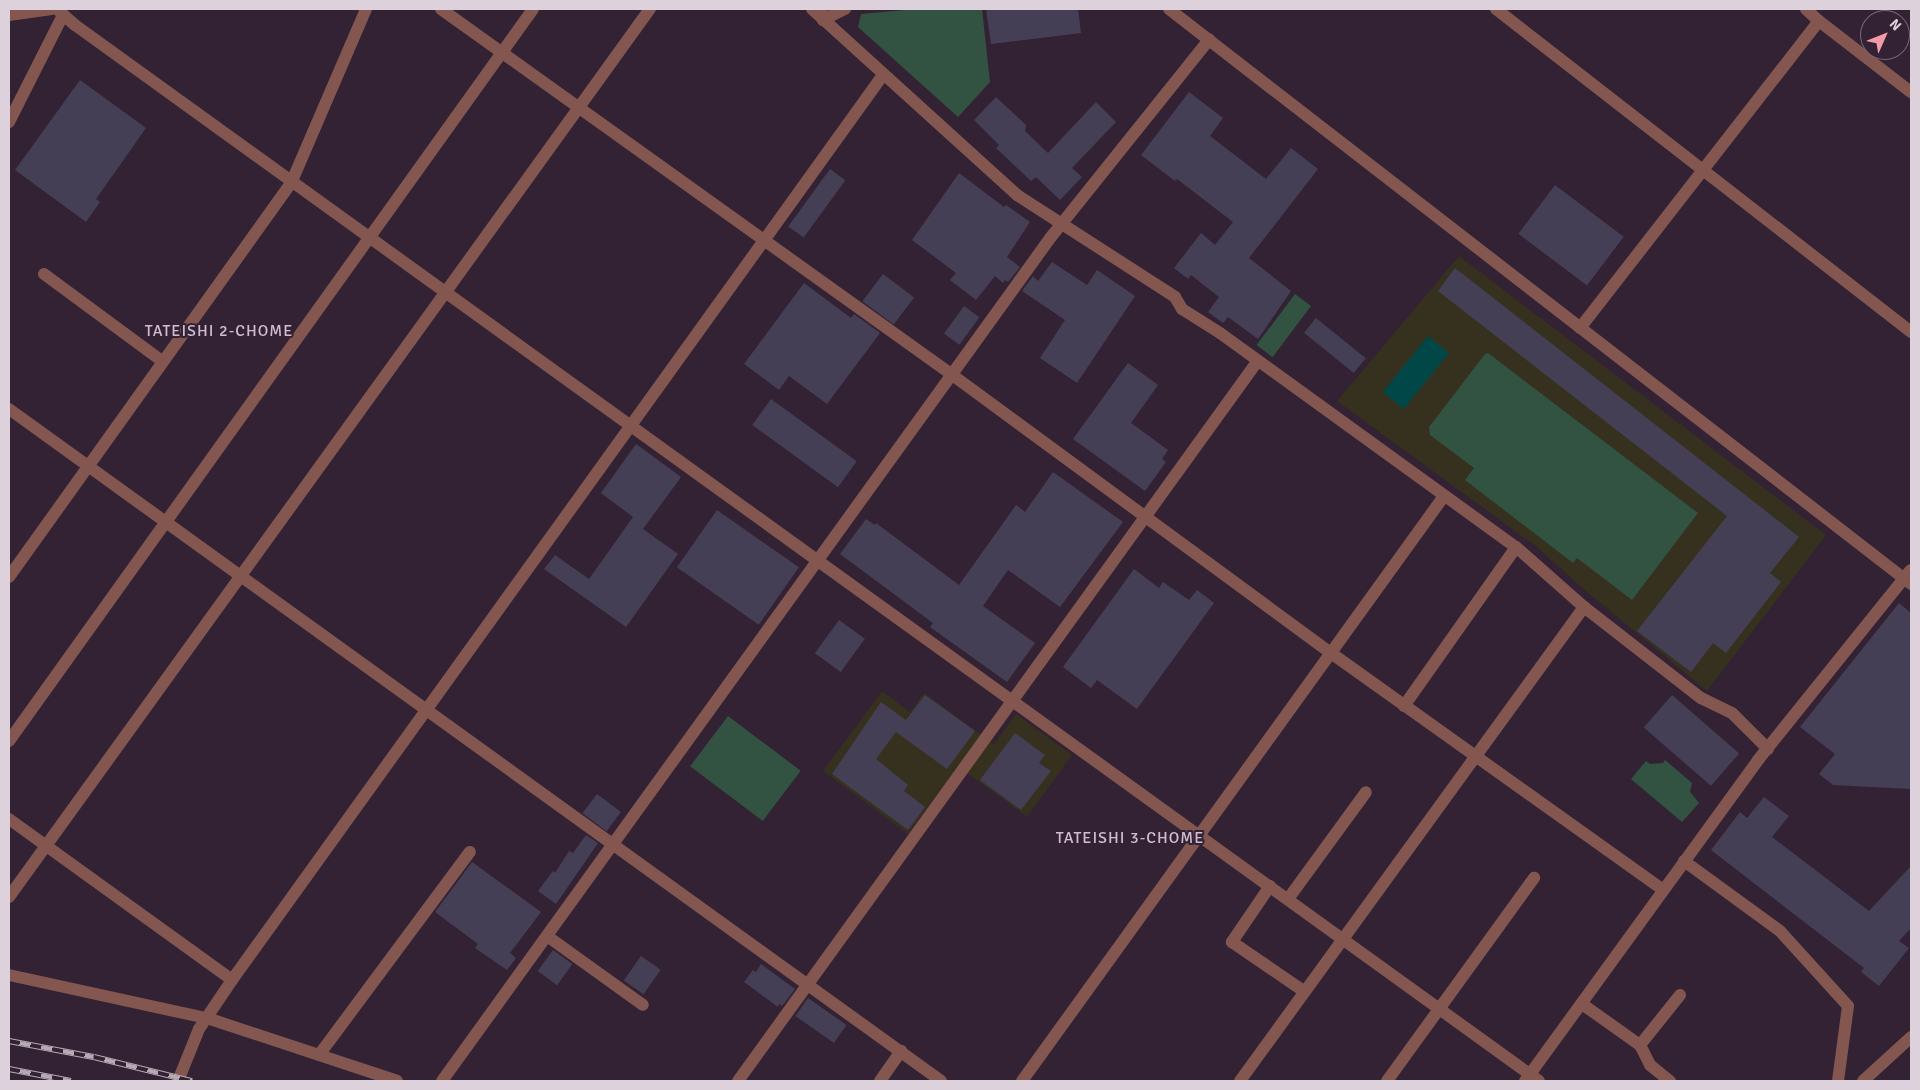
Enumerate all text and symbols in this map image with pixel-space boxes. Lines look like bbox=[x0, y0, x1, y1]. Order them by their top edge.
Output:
north arrow bbox=[1860, 10, 1910, 60]
text: N bbox=[1886, 16, 1905, 34]
district label: TATEISHI 2-CHOME bbox=[143, 321, 295, 341]
district label: TATEISHI 3-CHOME bbox=[1054, 828, 1206, 848]

